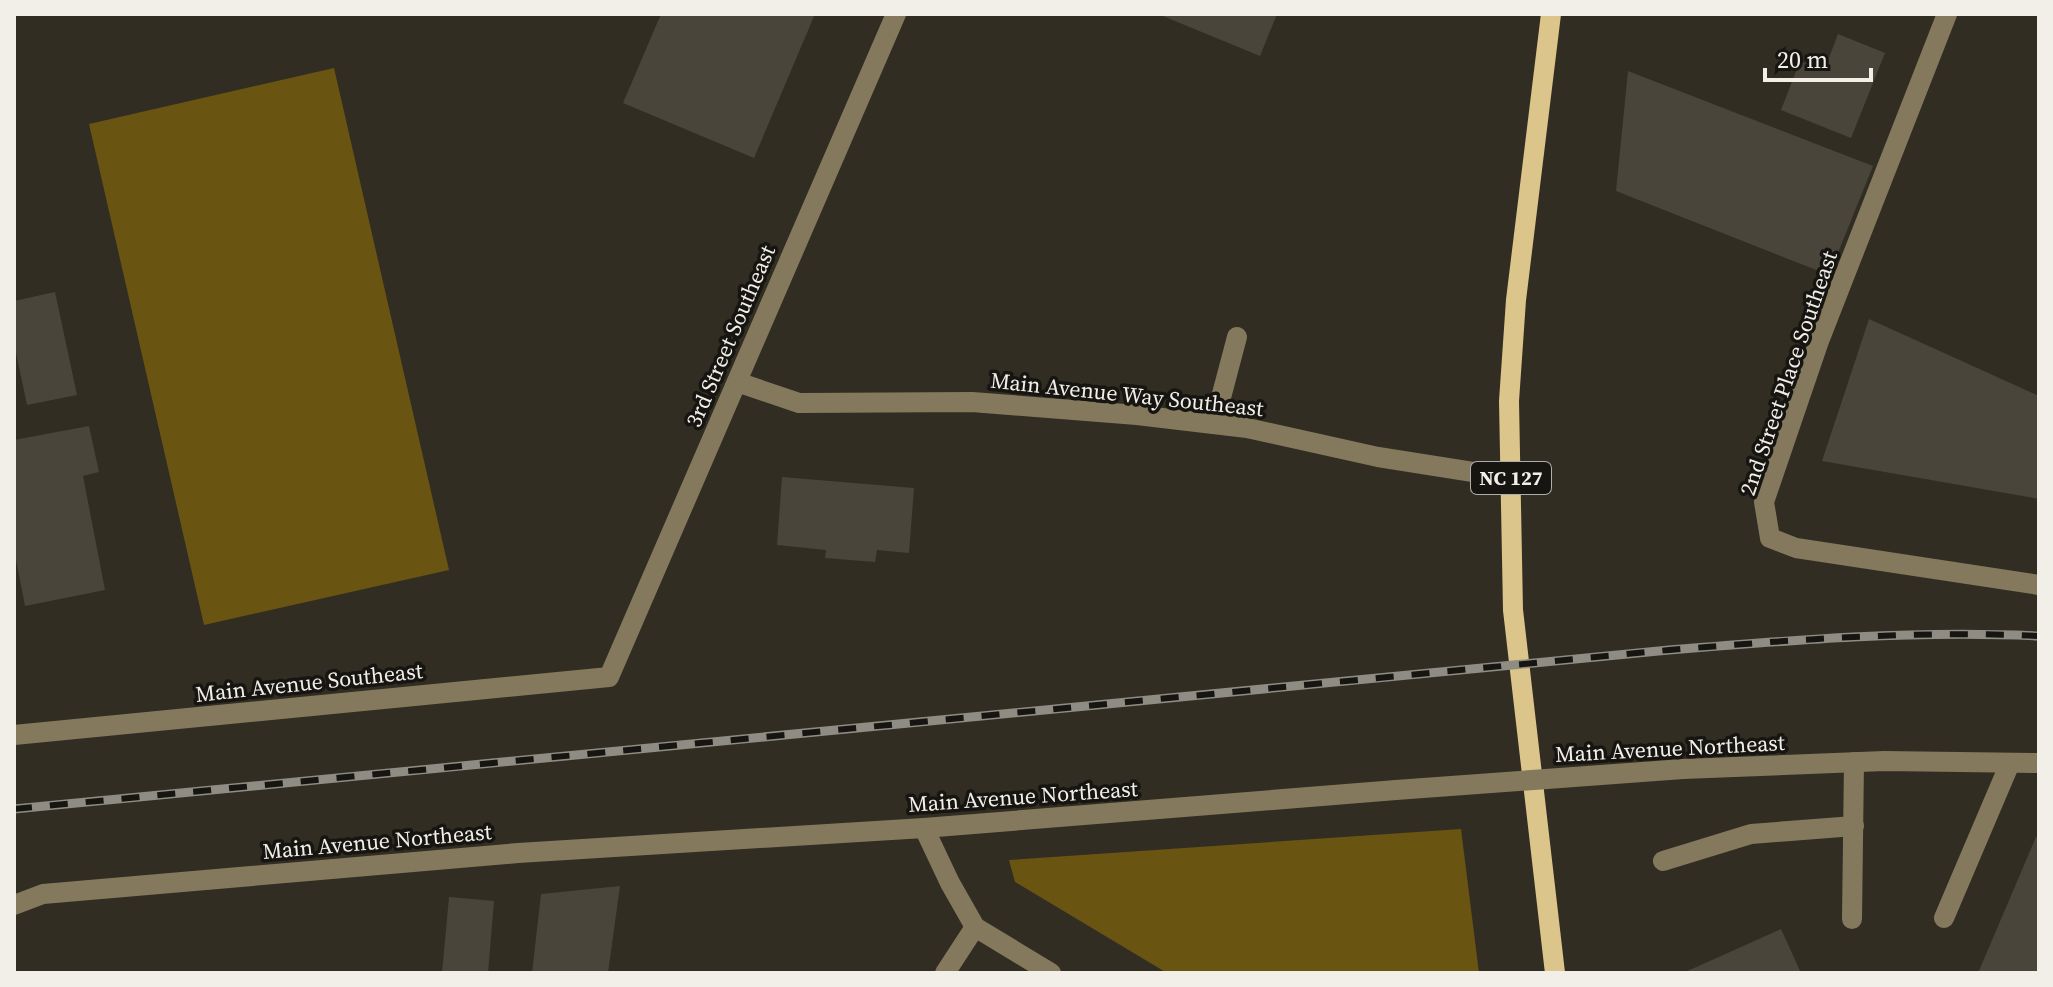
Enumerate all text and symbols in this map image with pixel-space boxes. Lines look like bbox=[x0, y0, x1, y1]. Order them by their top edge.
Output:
scale bar bbox=[1765, 32, 1871, 82]
text: 20 m bbox=[1777, 43, 1828, 76]
street label: 3rd Street Southeast bbox=[678, 240, 782, 432]
street label: 2nd Street Place Southeast bbox=[1732, 246, 1844, 499]
street label: Main Avenue Way Southeast bbox=[989, 365, 1266, 423]
road number: NC 127 bbox=[1471, 462, 1551, 494]
street label: Main Avenue Southeast bbox=[194, 655, 425, 709]
street label: Main Avenue Northeast bbox=[1554, 727, 1786, 769]
street label: Main Avenue Northeast bbox=[907, 773, 1140, 819]
street label: Main Avenue Northeast bbox=[261, 816, 494, 866]

